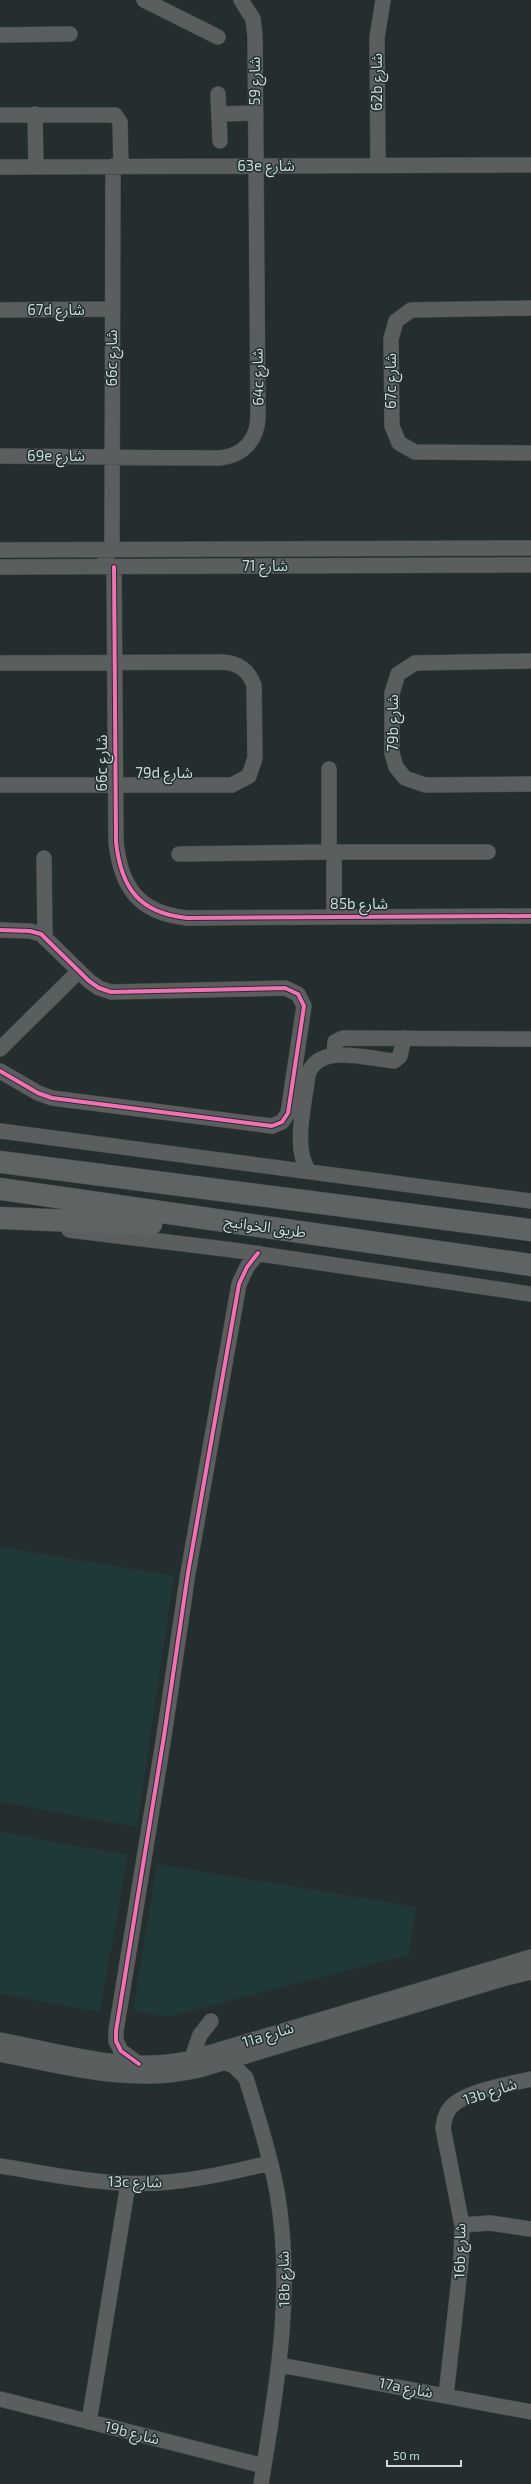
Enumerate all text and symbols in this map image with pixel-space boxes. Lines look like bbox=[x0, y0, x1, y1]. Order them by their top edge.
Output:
street label: 62b شارع bbox=[367, 53, 389, 111]
street label: شارع 59 bbox=[245, 56, 267, 106]
street label: 63e شارع bbox=[237, 156, 295, 178]
street label: 67d شارع bbox=[27, 300, 85, 322]
street label: 66c شارع bbox=[102, 329, 124, 387]
street label: 64c شارع bbox=[247, 348, 271, 406]
street label: 67c شارع bbox=[381, 353, 403, 409]
street label: 69e شارع bbox=[27, 446, 85, 468]
street label: شارع 71 bbox=[242, 556, 288, 578]
street label: 79b شارع bbox=[383, 694, 405, 752]
street label: 66c شارع bbox=[92, 734, 114, 792]
street label: 79d شارع bbox=[135, 763, 193, 785]
street label: 85b شارع bbox=[330, 894, 388, 916]
street label: طريق الخوانيج bbox=[222, 1211, 307, 1245]
street label: 11a شارع bbox=[240, 2018, 297, 2054]
street label: 13b شارع bbox=[461, 2074, 520, 2112]
street label: 13c شارع bbox=[108, 2172, 163, 2194]
street label: 16b شارع bbox=[450, 2223, 472, 2279]
street label: 18b شارع bbox=[274, 2250, 296, 2307]
street label: 17a شارع bbox=[377, 2373, 435, 2405]
street label: 19b شارع bbox=[102, 2417, 162, 2451]
scale bar bbox=[387, 2442, 461, 2468]
text: 50 m bbox=[393, 2448, 420, 2462]

